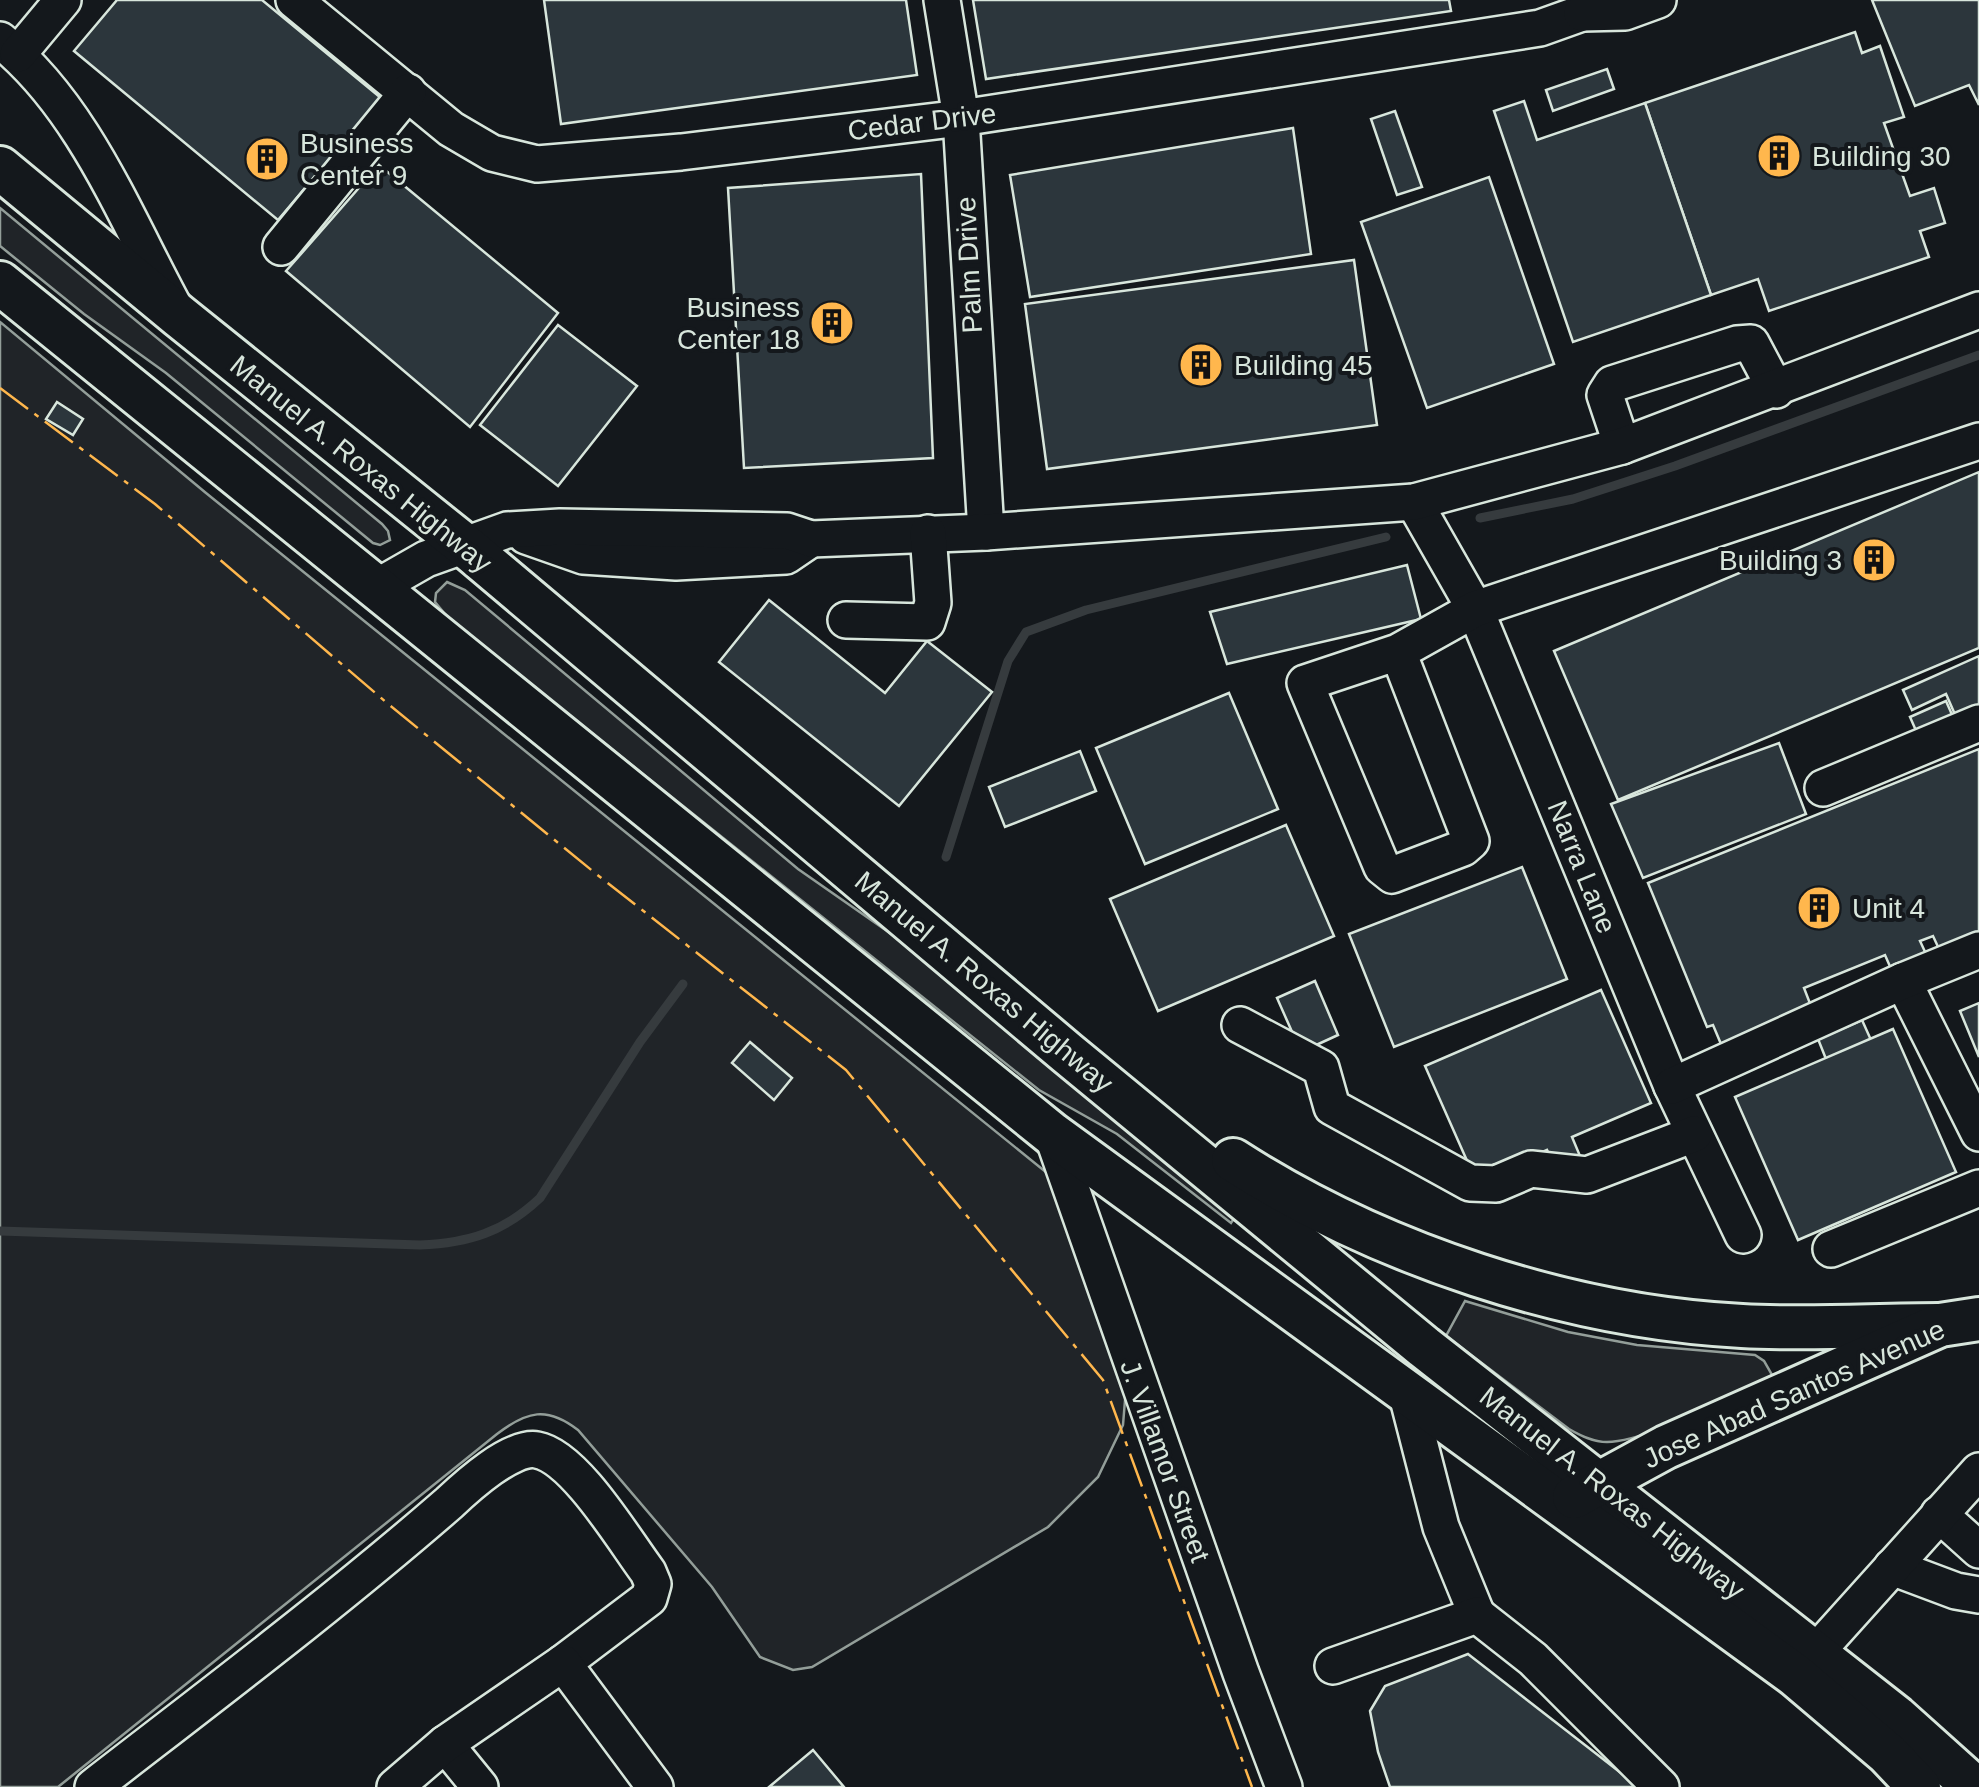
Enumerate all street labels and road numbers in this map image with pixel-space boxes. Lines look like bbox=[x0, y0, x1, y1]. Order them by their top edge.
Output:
street label: Cedar Drive bbox=[846, 98, 998, 146]
street label: Palm Drive bbox=[950, 196, 988, 334]
street label: Manuel A. Roxas Highway bbox=[224, 349, 498, 579]
street label: Narra Lane bbox=[1541, 796, 1623, 938]
street label: Manuel A. Roxas Highway bbox=[849, 865, 1119, 1099]
street label: Jose Abad Santos Avenue bbox=[1639, 1313, 1949, 1475]
street label: J. Villamor Street bbox=[1114, 1356, 1216, 1566]
street label: Manuel A. Roxas Highway bbox=[1474, 1380, 1750, 1606]

